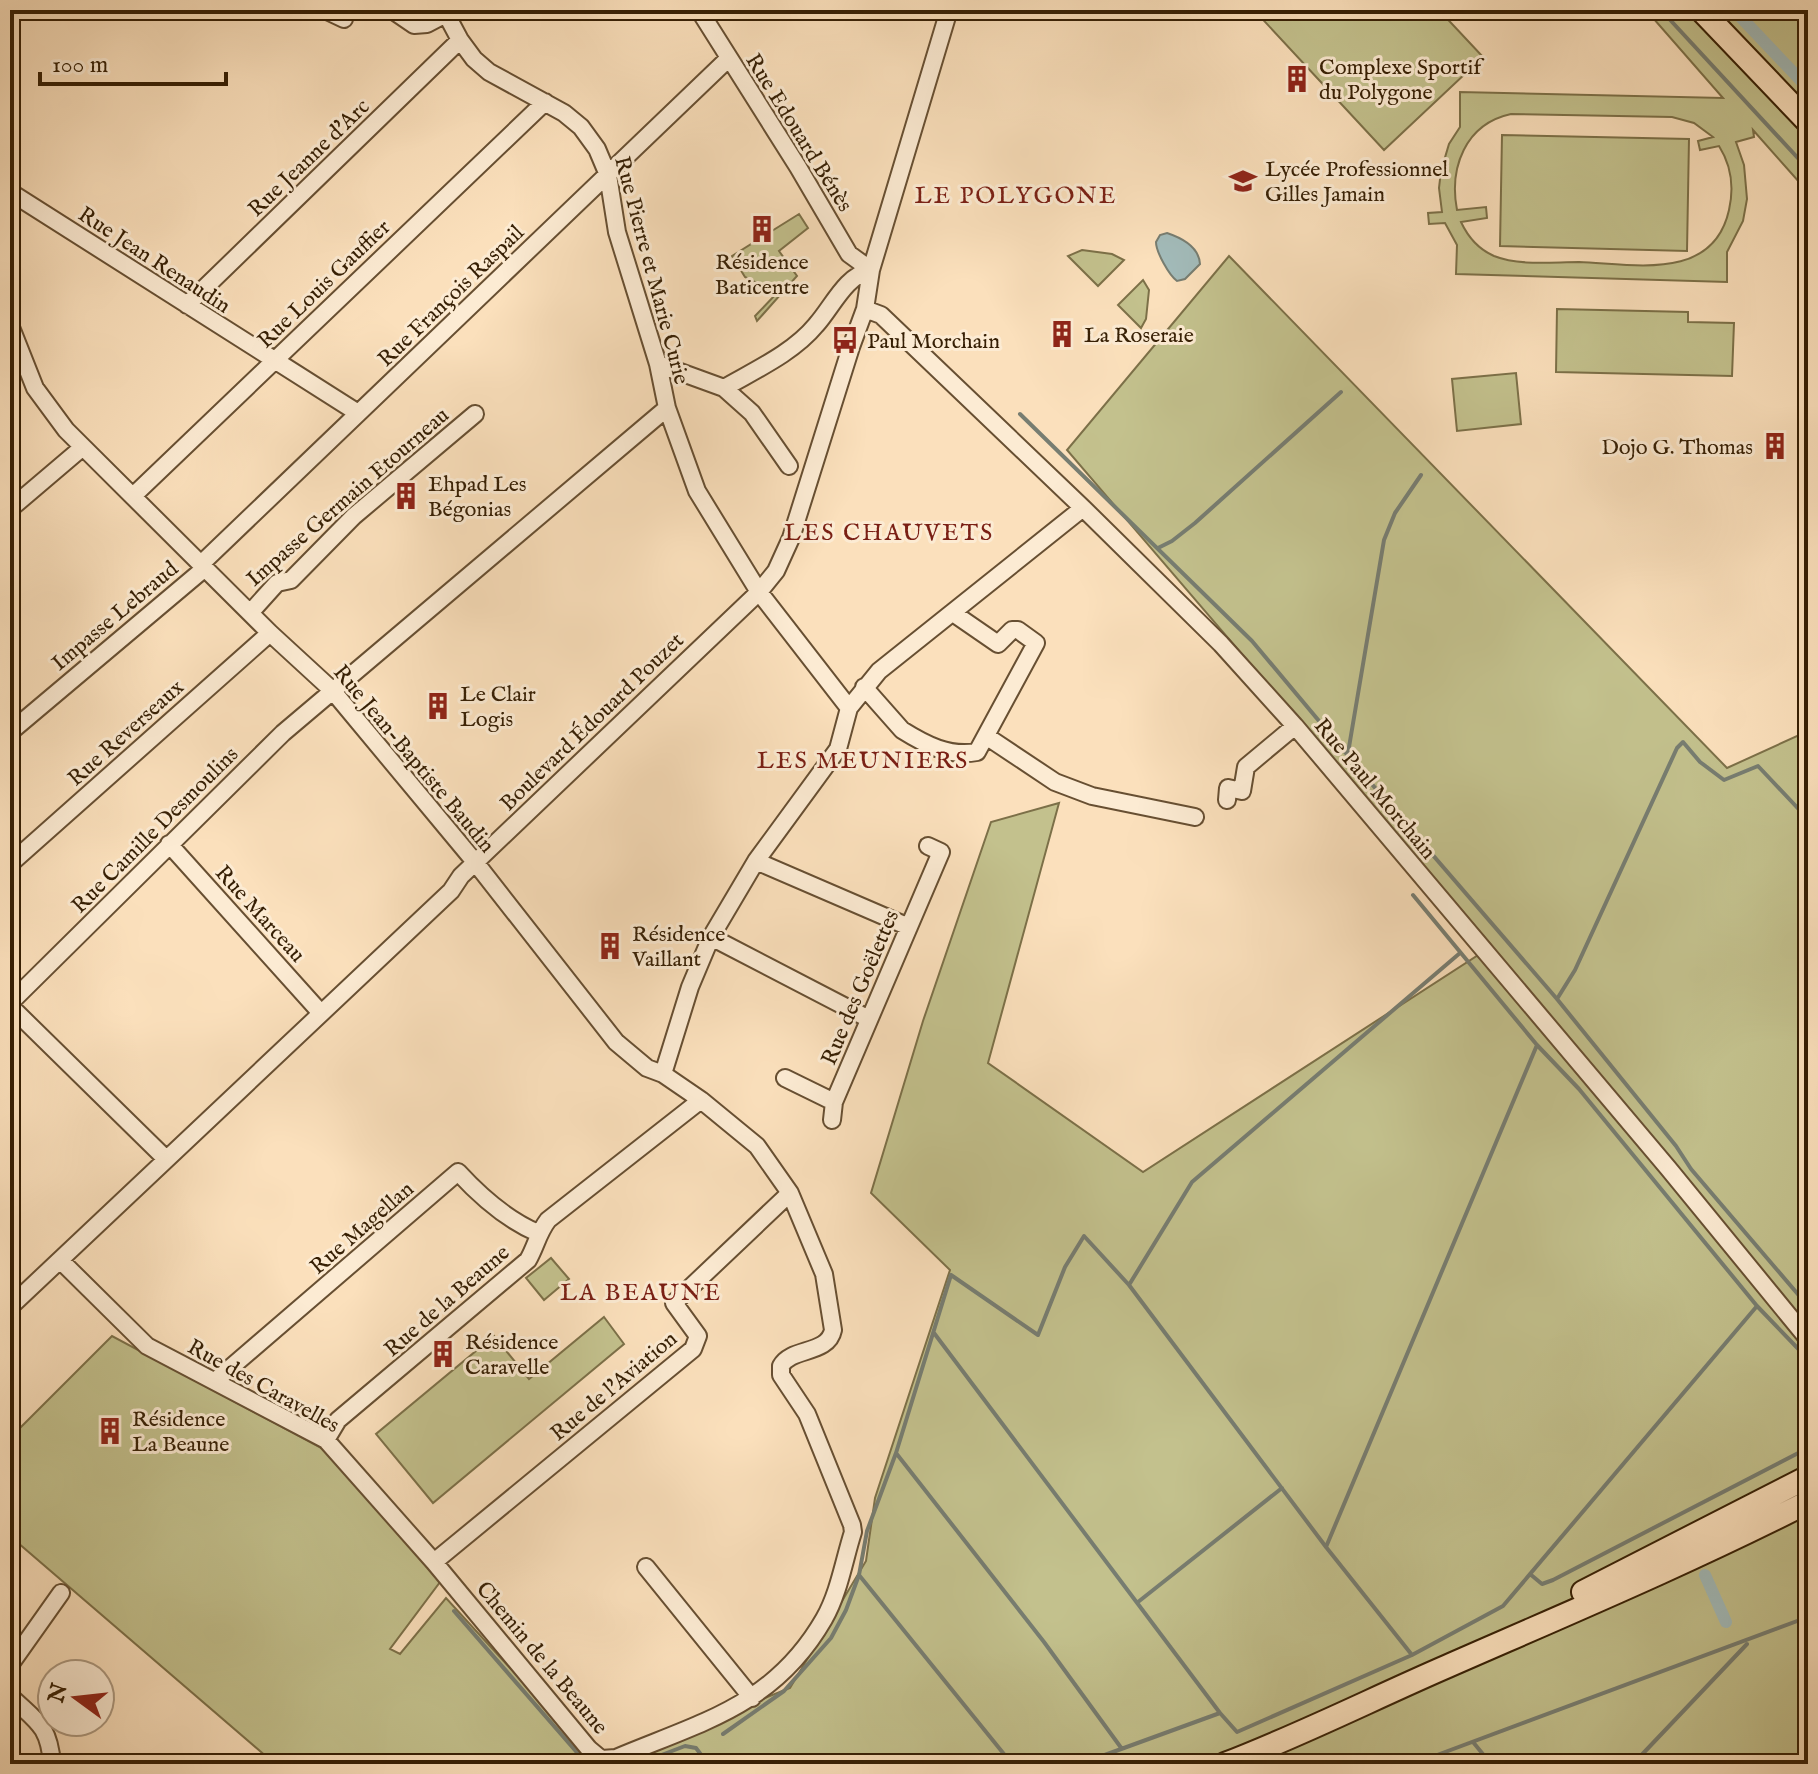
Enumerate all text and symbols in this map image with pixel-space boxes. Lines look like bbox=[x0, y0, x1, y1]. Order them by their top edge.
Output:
scale bar bbox=[40, 36, 226, 86]
street label: Rue Edouard Bénès bbox=[738, 49, 858, 217]
text: 100 m bbox=[52, 50, 108, 81]
place label: Complexe Sportif du Polygone bbox=[1319, 54, 1485, 107]
building icon: Complexe Sportif du Polygone bbox=[1282, 64, 1312, 94]
street label: Rue Jeanne d'Arc bbox=[243, 93, 376, 224]
street label: Rue Pierre et Marie Curie bbox=[607, 153, 695, 388]
place label: Lycée Professionnel Gilles Jamain bbox=[1265, 156, 1448, 209]
school or university icon: Lycée Professionnel Gilles Jamain bbox=[1228, 166, 1258, 196]
district label: LE POLYGONE bbox=[915, 181, 1117, 212]
street label: Rue Jean Renaudin bbox=[72, 201, 236, 321]
street label: Rue Louis Gauffier bbox=[252, 214, 397, 355]
building icon: Résidence Baticentre bbox=[747, 214, 777, 244]
street label: Rue François Raspail bbox=[372, 219, 530, 373]
place label: Résidence Baticentre bbox=[715, 249, 809, 302]
building icon: La Roseraie bbox=[1047, 319, 1077, 349]
place label: La Roseraie bbox=[1084, 322, 1194, 350]
bus stop icon: Paul Morchain bbox=[830, 325, 860, 355]
place label: Paul Morchain bbox=[867, 328, 1000, 356]
street label: Impasse Germain Etourneau bbox=[241, 402, 455, 593]
building icon: Dojo G. Thomas bbox=[1760, 431, 1790, 461]
place label: Dojo G. Thomas bbox=[1601, 434, 1753, 462]
place label: Ehpad Les Bégonias bbox=[428, 471, 527, 524]
building icon: Ehpad Les Bégonias bbox=[391, 481, 421, 511]
district label: LES CHAUVETS bbox=[784, 518, 994, 549]
street label: Impasse Lebraud bbox=[46, 555, 184, 678]
street label: Boulevard Édouard Pouzet bbox=[494, 627, 691, 818]
street label: Rue Jean-Baptiste Baudin bbox=[326, 659, 501, 859]
street label: Rue Reverseaux bbox=[62, 674, 191, 793]
place label: Le Clair Logis bbox=[460, 681, 536, 734]
building icon: Le Clair Logis bbox=[423, 691, 453, 721]
street label: Rue Paul Morchain bbox=[1307, 713, 1442, 866]
street label: Rue Camille Desmoulins bbox=[66, 741, 245, 920]
district label: LES MEUNIERS bbox=[757, 746, 969, 777]
street label: Rue Marceau bbox=[208, 860, 311, 969]
street label: Rue des Goëlettes bbox=[816, 906, 906, 1070]
place label: Résidence Vaillant bbox=[631, 921, 725, 974]
building icon: Résidence Vaillant bbox=[595, 931, 625, 961]
street label: Rue Magellan bbox=[305, 1176, 420, 1281]
street label: Rue de la Beaune bbox=[379, 1239, 516, 1364]
district label: LA BEAUNE bbox=[560, 1278, 722, 1309]
street label: Rue de l'Aviation bbox=[545, 1325, 684, 1448]
place label: Résidence Caravelle bbox=[465, 1329, 558, 1382]
street label: Rue des Caravelles bbox=[182, 1333, 344, 1440]
building icon: Résidence Caravelle bbox=[428, 1339, 458, 1369]
place label: Résidence La Beaune bbox=[132, 1406, 229, 1459]
building icon: Résidence La Beaune bbox=[95, 1416, 125, 1446]
street label: Chemin de la Beaune bbox=[469, 1576, 614, 1741]
north arrow bbox=[36, 1658, 116, 1738]
text: N bbox=[42, 1681, 75, 1707]

